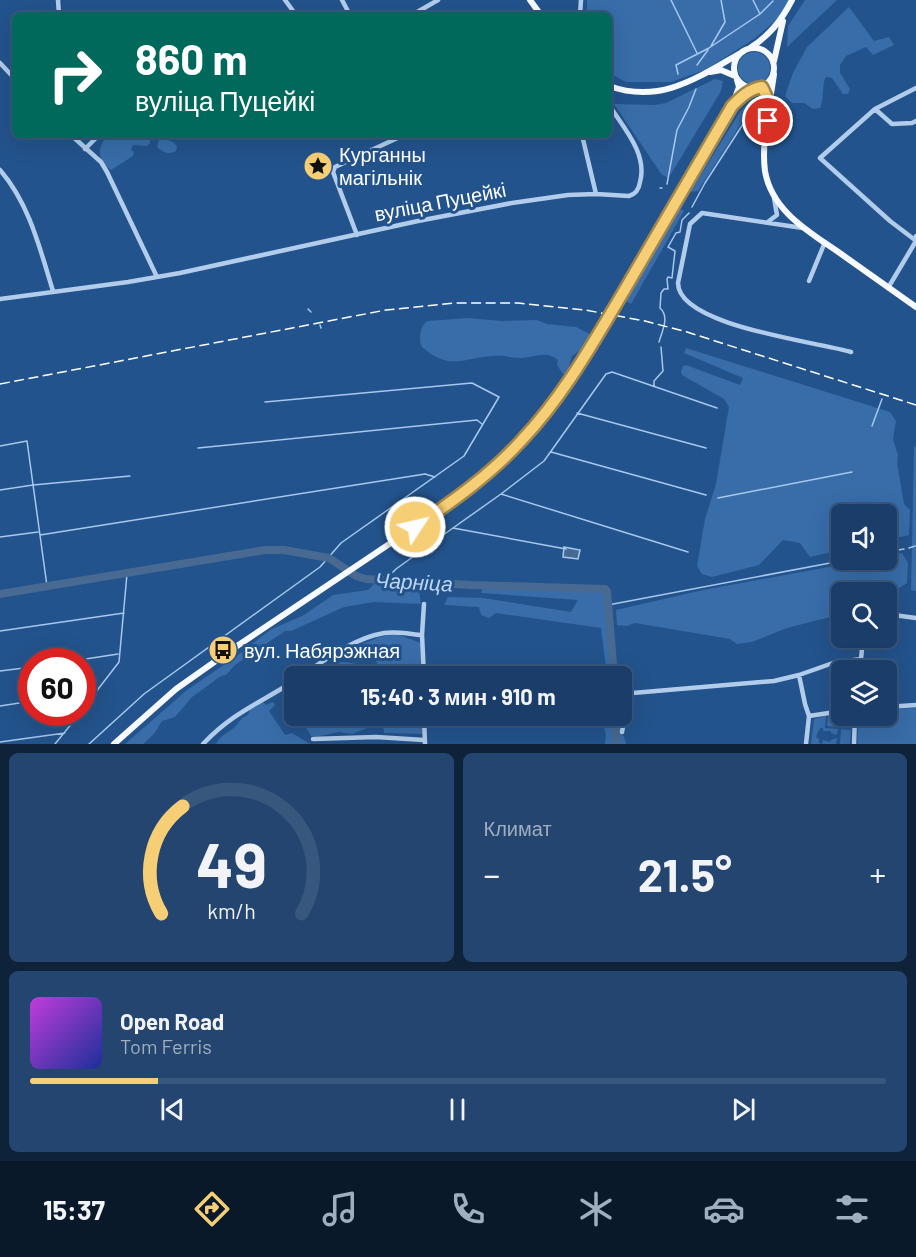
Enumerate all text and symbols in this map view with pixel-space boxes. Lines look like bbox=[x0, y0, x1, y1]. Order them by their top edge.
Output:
text: 860 m bbox=[135, 33, 248, 83]
icon: right bbox=[36, 36, 114, 114]
text: вуліца Пуцейкі bbox=[135, 84, 315, 116]
pin bbox=[742, 95, 793, 146]
icon: arrive bbox=[751, 104, 784, 137]
place label: Курганны магільнік bbox=[339, 142, 426, 189]
place icon: Курганны магільнік bbox=[302, 150, 334, 182]
street label: вуліца Пуцейкі bbox=[372, 176, 508, 226]
position arrow bbox=[383, 495, 447, 559]
map controls bbox=[831, 504, 897, 726]
button: sound bbox=[831, 504, 897, 570]
water label: Чарніца bbox=[375, 566, 453, 596]
button: search bbox=[831, 582, 897, 648]
bus stop icon: вул. Набярэжная bbox=[207, 634, 239, 666]
place label: вул. Набярэжная bbox=[244, 638, 400, 662]
speed limit sign: 60 bbox=[18, 648, 96, 726]
button: layers bbox=[831, 660, 897, 726]
text: 15:40 · 3 мин · 910 m bbox=[360, 683, 556, 709]
text: Климат bbox=[484, 816, 552, 840]
text: 49 bbox=[196, 826, 267, 900]
text: 21.5° bbox=[638, 847, 732, 901]
text: − bbox=[484, 854, 500, 894]
text: + bbox=[870, 854, 886, 894]
text: km/h bbox=[207, 899, 256, 924]
text: Open Road bbox=[120, 1008, 224, 1034]
text: Tom Ferris bbox=[120, 1034, 212, 1058]
icon: previous bbox=[156, 1093, 189, 1126]
icon: pause bbox=[441, 1093, 474, 1126]
icon: next bbox=[727, 1093, 760, 1126]
icon: directions bbox=[191, 1188, 233, 1230]
icon: music bbox=[319, 1188, 361, 1230]
icon: phone bbox=[447, 1188, 489, 1230]
icon: climate bbox=[575, 1188, 617, 1230]
icon: car bbox=[703, 1188, 745, 1230]
icon: filters bbox=[831, 1188, 873, 1230]
text: 15:37 bbox=[43, 1193, 105, 1225]

